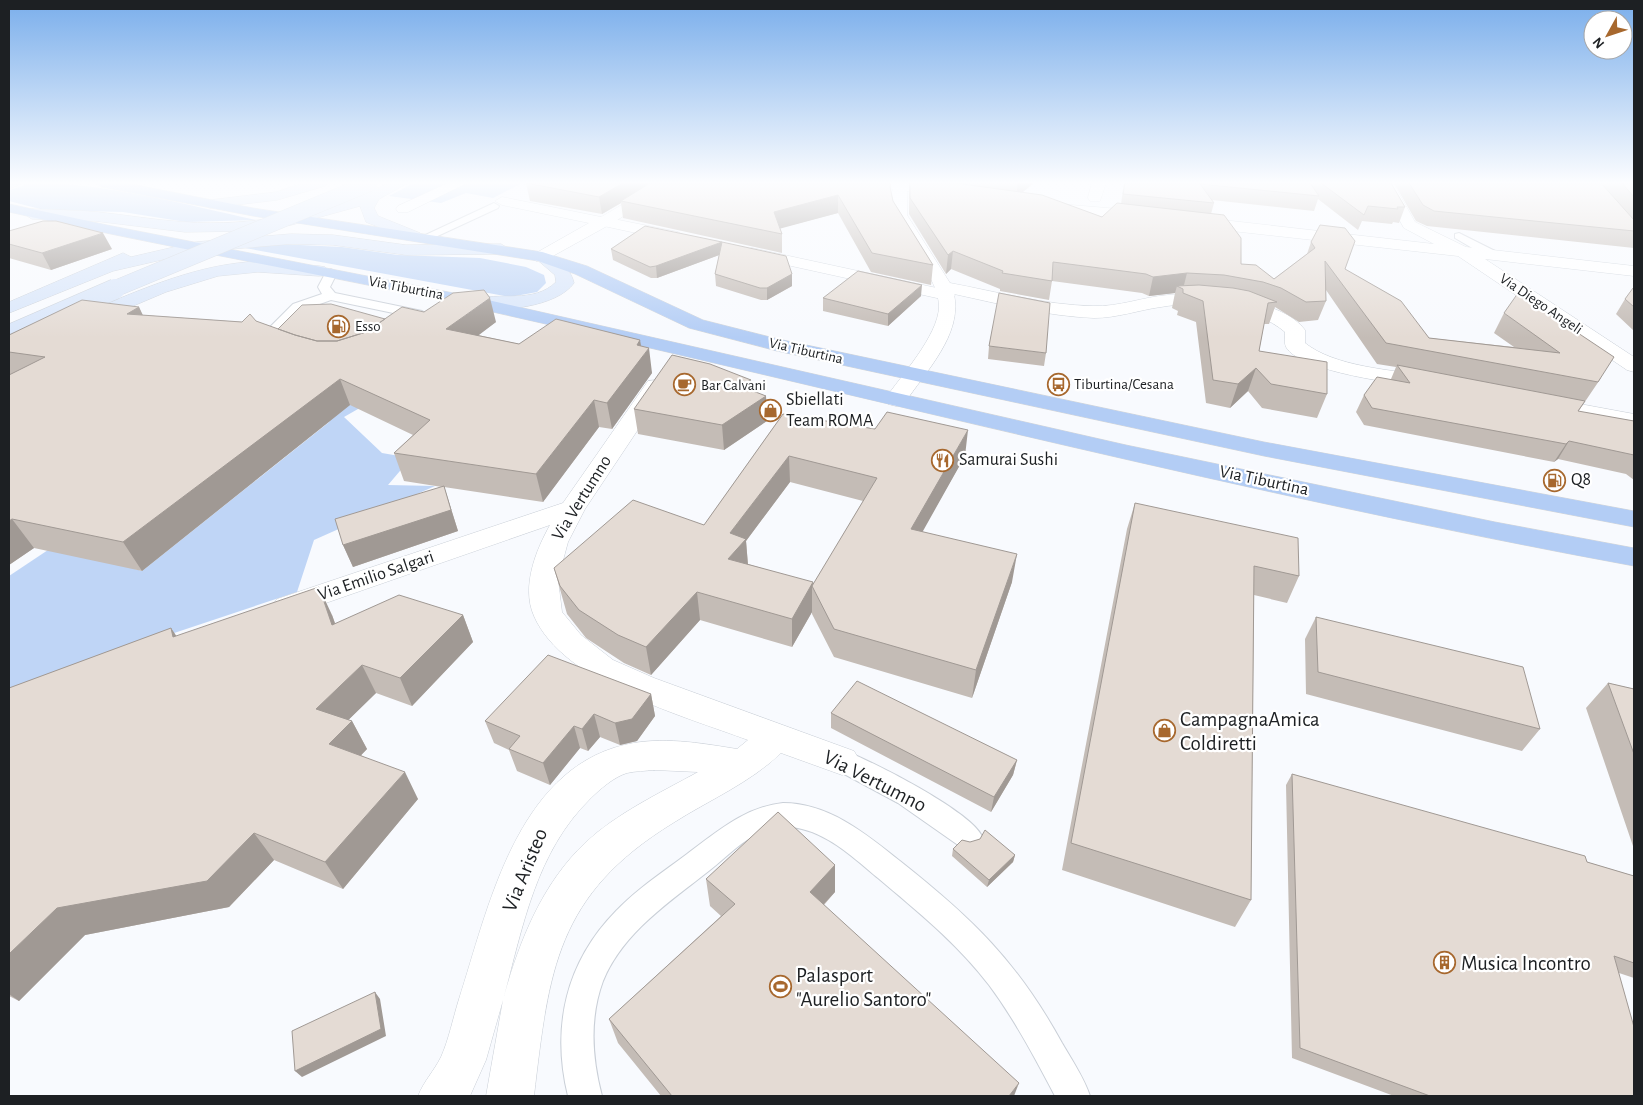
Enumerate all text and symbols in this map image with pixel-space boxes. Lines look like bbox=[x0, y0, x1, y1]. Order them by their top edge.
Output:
north arrow bbox=[1583, 10, 1633, 60]
text: N bbox=[1590, 34, 1607, 51]
street label: Via Diego Angeli bbox=[1497, 271, 1585, 337]
street label: Via Tiburtina bbox=[367, 273, 445, 303]
fuel station icon: Esso bbox=[327, 314, 351, 338]
place label: Esso bbox=[355, 319, 381, 334]
street label: Via Tiburtina bbox=[767, 335, 845, 367]
bus stop icon: Tiburtina/Cesana bbox=[1046, 372, 1070, 396]
cafe icon: Bar Calvani bbox=[673, 373, 697, 397]
place label: Tiburtina/Cesana bbox=[1074, 377, 1174, 392]
place label: Bar Calvani bbox=[701, 378, 766, 393]
place label: Sbiellati Team ROMA bbox=[786, 391, 874, 430]
shop icon: Sbiellati Team ROMA bbox=[758, 398, 782, 422]
restaurant icon: Samurai Sushi bbox=[931, 448, 955, 472]
place label: Samurai Sushi bbox=[959, 451, 1058, 469]
street label: Via Vertumno bbox=[549, 452, 615, 544]
street label: Via Tiburtina bbox=[1218, 463, 1310, 499]
fuel station icon: Q8 bbox=[1543, 468, 1567, 492]
place label: Q8 bbox=[1571, 471, 1591, 489]
street label: Via Emilio Salgari bbox=[316, 548, 436, 604]
place label: CampagnaAmica Coldiretti bbox=[1180, 709, 1320, 754]
shop icon: CampagnaAmica Coldiretti bbox=[1152, 719, 1176, 743]
street label: Via Vertumno bbox=[820, 746, 930, 816]
street label: Via Aristeo bbox=[499, 825, 551, 915]
building icon: Musica Incontro bbox=[1433, 951, 1457, 975]
place label: Musica Incontro bbox=[1461, 953, 1591, 974]
place label: Palasport "Aurelio Santoro" bbox=[796, 965, 931, 1010]
sports icon: Palasport "Aurelio Santoro" bbox=[768, 975, 792, 999]

